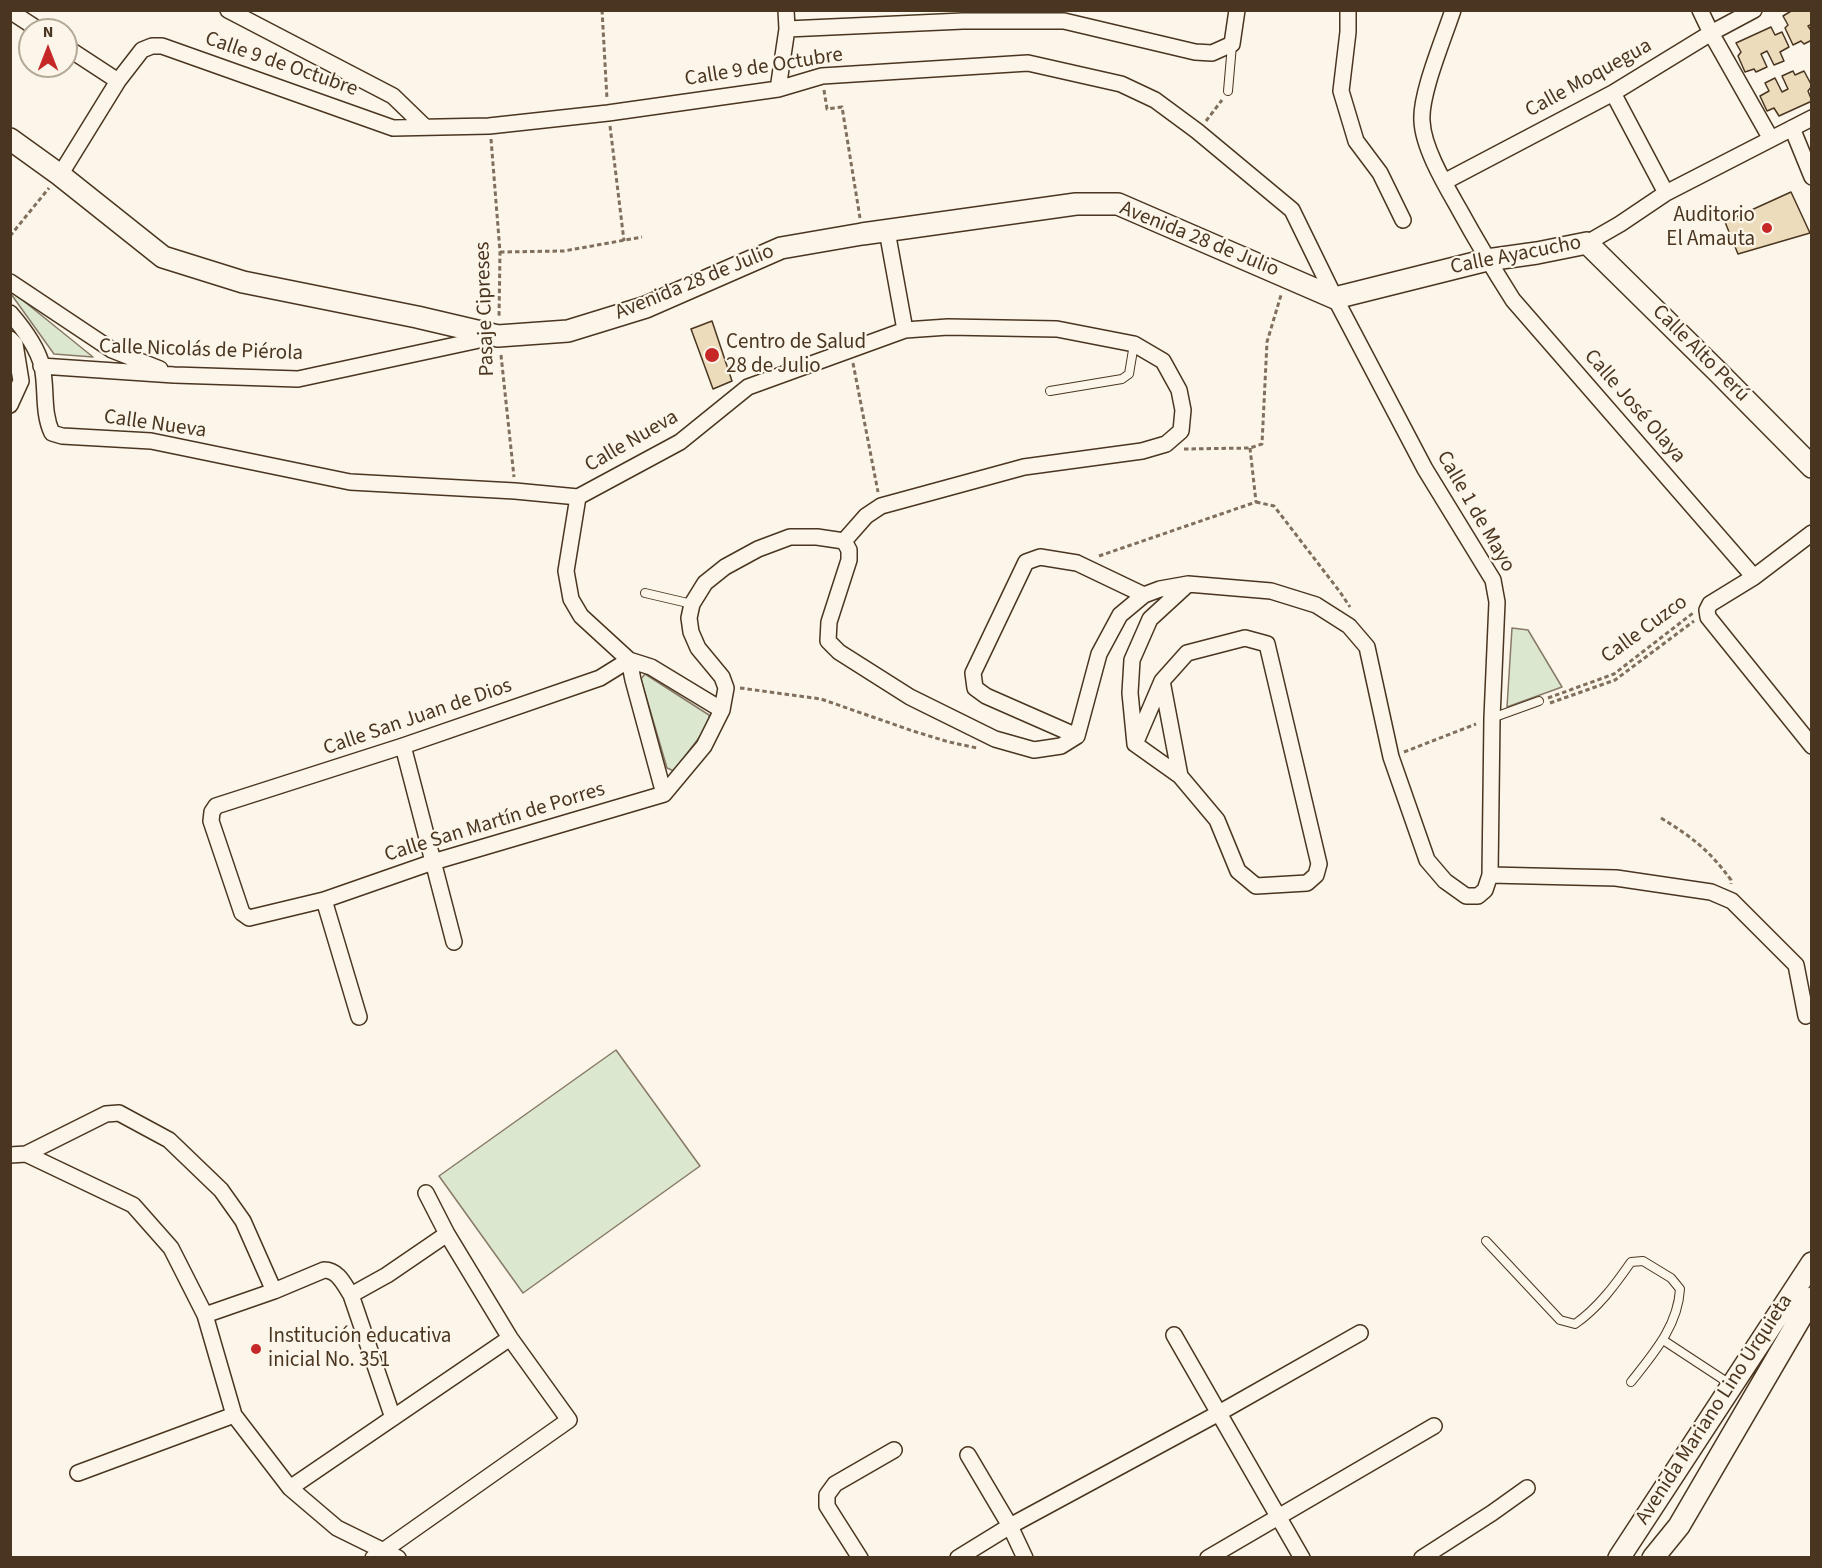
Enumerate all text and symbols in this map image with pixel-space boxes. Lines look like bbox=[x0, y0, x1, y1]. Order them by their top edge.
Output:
north arrow bbox=[18, 18, 78, 78]
text: N bbox=[43, 21, 53, 43]
street label: Calle 9 de Octubre bbox=[201, 27, 361, 103]
street label: Calle Moquegua bbox=[1521, 34, 1657, 124]
street label: Calle 9 de Octubre bbox=[683, 43, 845, 93]
street label: Avenida 28 de Julio bbox=[1116, 197, 1282, 283]
place label: Auditorio El Amauta bbox=[1666, 203, 1755, 253]
marker: Auditorio El Amauta bbox=[1760, 221, 1774, 235]
street label: Calle Ayacucho bbox=[1449, 231, 1583, 281]
street label: Avenida 28 de Julio bbox=[612, 240, 778, 326]
street label: Pasaje Cipreses bbox=[471, 241, 501, 377]
street label: Calle Alto Perú bbox=[1646, 300, 1754, 408]
place label: Centro de Salud 28 de Julio bbox=[726, 330, 866, 380]
street label: Calle Nicolás de Piérola bbox=[99, 335, 303, 367]
street label: Calle José Olaya bbox=[1578, 345, 1690, 469]
marker: Centro de Salud 28 de Julio bbox=[703, 346, 721, 364]
street label: Calle Nueva bbox=[102, 405, 208, 445]
street label: Calle Nueva bbox=[581, 405, 683, 479]
street label: Calle 1 de Mayo bbox=[1430, 447, 1520, 577]
street label: Calle Cuzco bbox=[1597, 590, 1693, 670]
street label: Calle San Juan de Dios bbox=[320, 674, 516, 762]
street label: Calle San Martín de Porres bbox=[382, 777, 608, 869]
street label: Avenida Mariano Lino Urquieta bbox=[1631, 1290, 1799, 1530]
place label: Institución educativa inicial No. 351 bbox=[268, 1324, 451, 1374]
marker: Institución educativa inicial No. 351 bbox=[249, 1342, 263, 1356]

